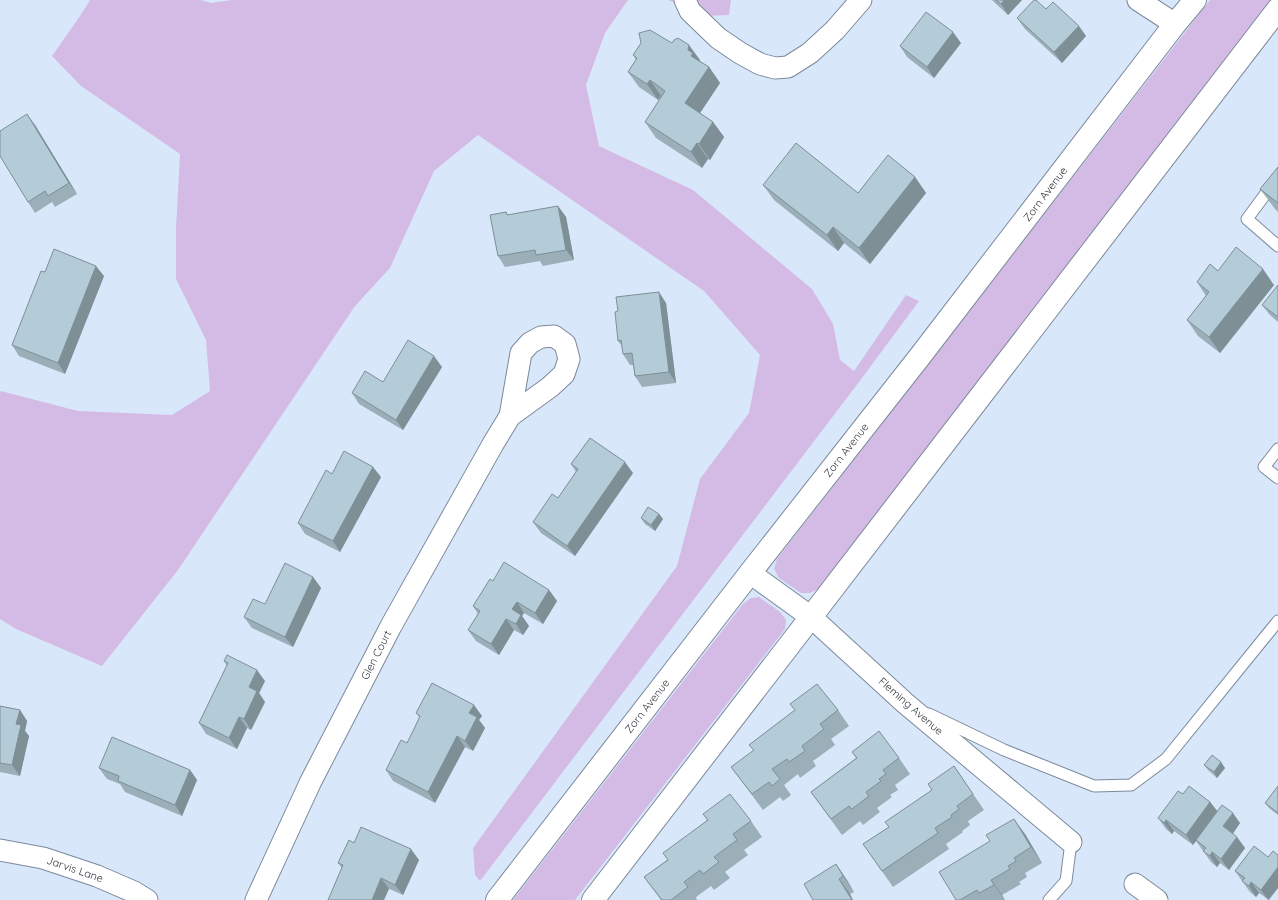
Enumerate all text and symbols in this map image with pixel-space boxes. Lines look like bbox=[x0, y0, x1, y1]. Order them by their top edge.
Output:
street label: Zorn Avenue bbox=[1020, 164, 1070, 224]
street label: Zorn Avenue bbox=[821, 420, 871, 480]
street label: Glen Court bbox=[358, 628, 395, 682]
street label: Fleming Avenue bbox=[876, 674, 946, 738]
street label: Zorn Avenue bbox=[622, 676, 672, 736]
street label: Jarvis Lane bbox=[45, 853, 105, 885]

